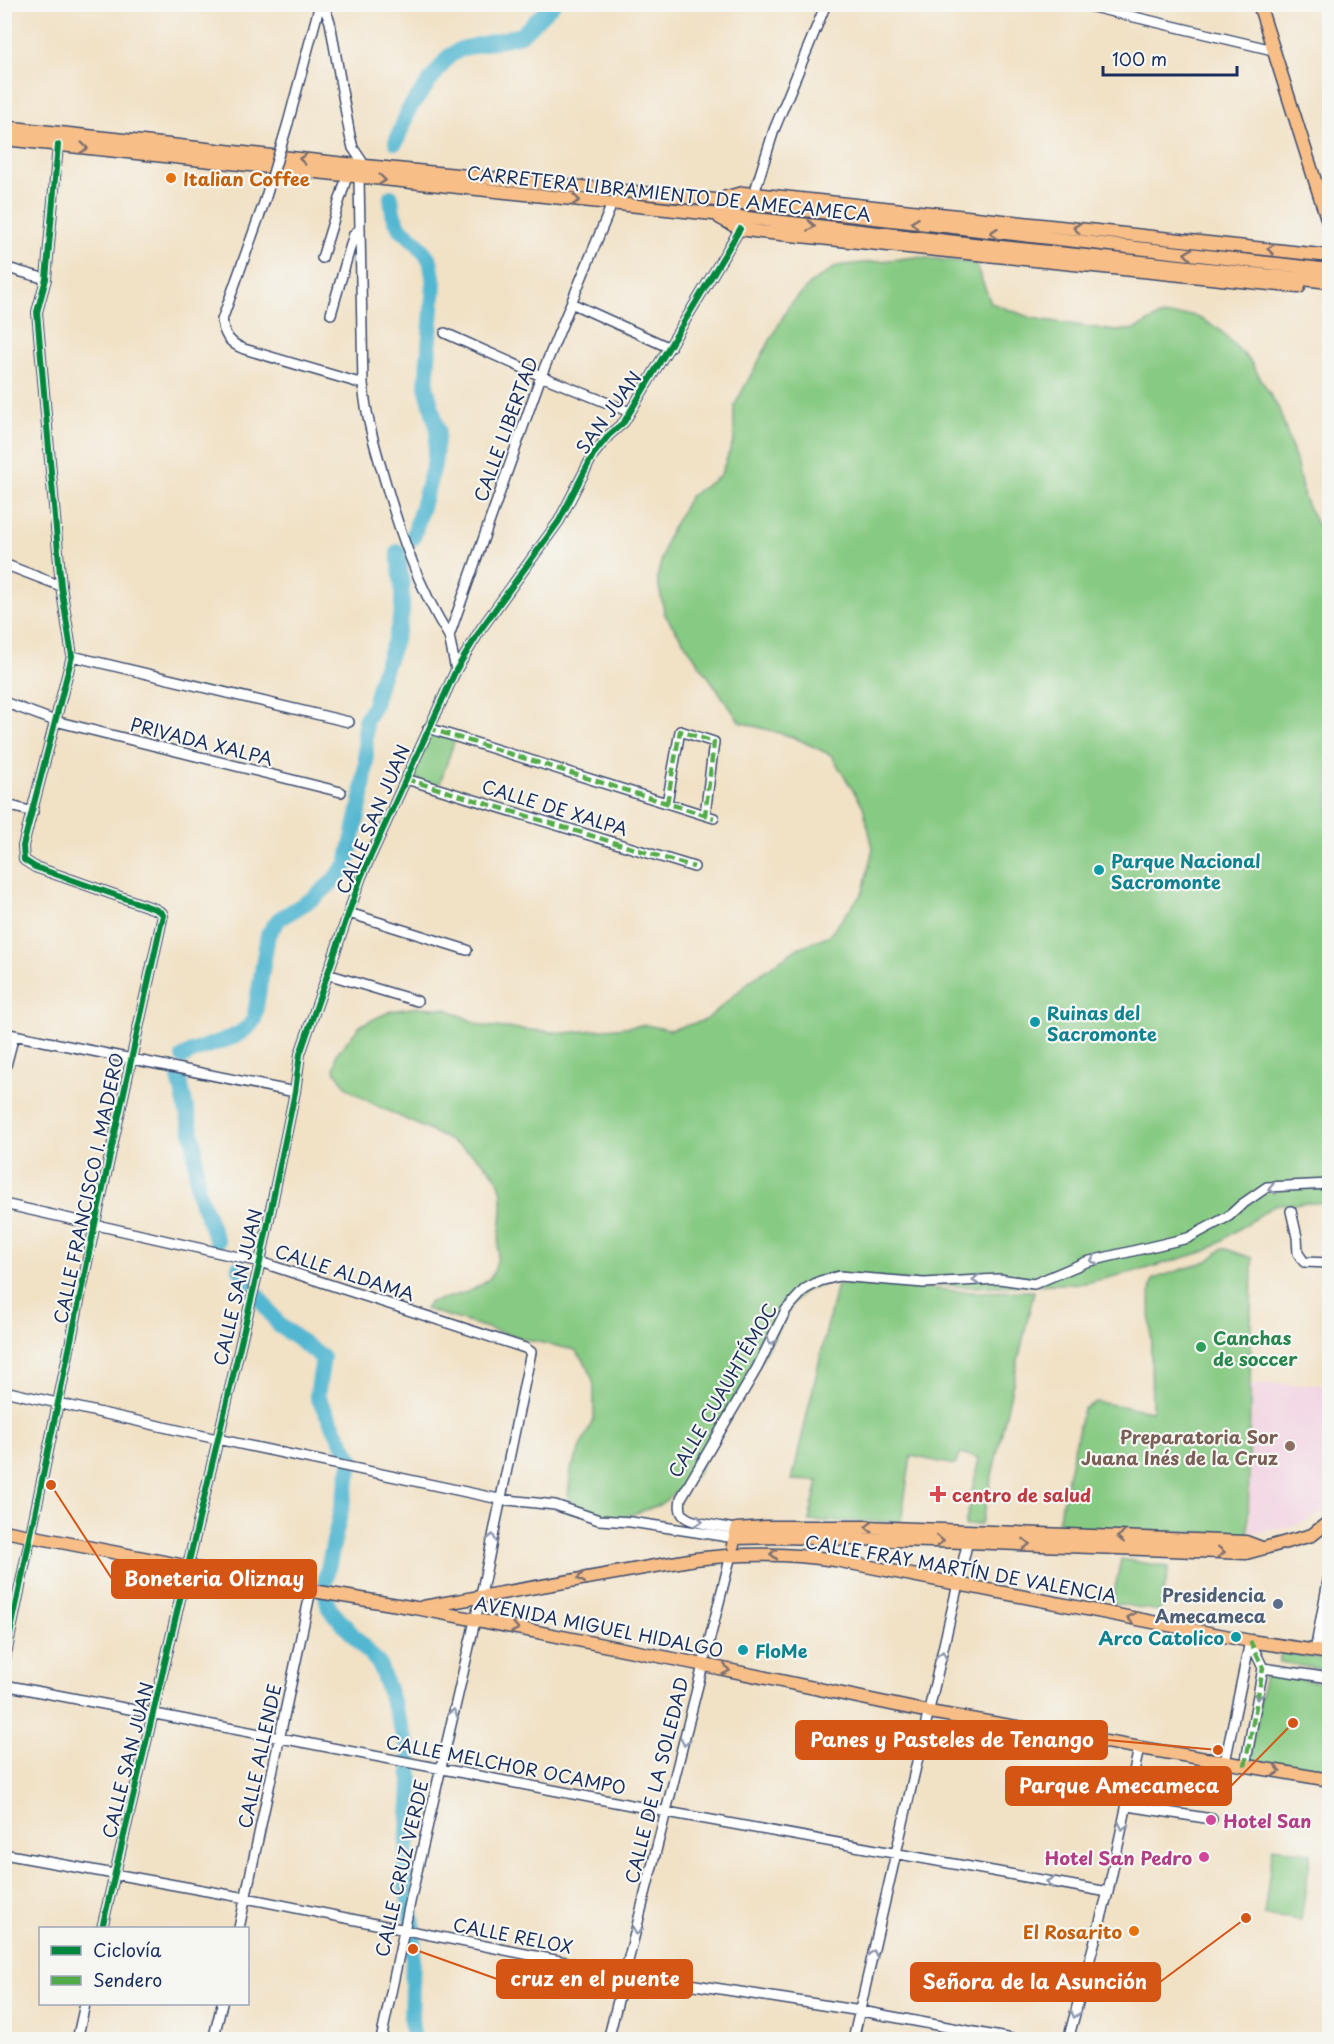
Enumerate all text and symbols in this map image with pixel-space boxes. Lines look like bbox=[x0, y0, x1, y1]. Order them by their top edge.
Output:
scale bar bbox=[1103, 39, 1236, 77]
text: 100 m bbox=[1112, 45, 1167, 72]
one-way arrow bbox=[79, 141, 88, 154]
one-way arrow bbox=[299, 153, 308, 166]
street label: CARRETERA LIBRAMIENTO DE AMECAMECA bbox=[466, 158, 872, 228]
place label: Italian Coffee bbox=[183, 165, 310, 192]
marker: Italian Coffee bbox=[164, 171, 178, 185]
one-way arrow bbox=[377, 173, 386, 186]
one-way arrow bbox=[571, 194, 580, 206]
one-way arrow bbox=[910, 218, 919, 230]
one-way arrow bbox=[807, 219, 816, 231]
one-way arrow bbox=[1073, 222, 1082, 235]
one-way arrow bbox=[989, 227, 999, 240]
one-way arrow bbox=[1267, 244, 1276, 256]
one-way arrow bbox=[1183, 248, 1192, 261]
street label: CALLE LIBERTAD bbox=[466, 353, 544, 505]
street label: SAN JUAN bbox=[569, 365, 647, 459]
street label: PRIVADA XALPA bbox=[128, 710, 276, 772]
street label: CALLE SAN JUAN bbox=[328, 740, 416, 898]
street label: CALLE DE XALPA bbox=[479, 772, 632, 842]
place label: Parque Nacional Sacromonte bbox=[1111, 847, 1261, 895]
marker: Parque Nacional Sacromonte bbox=[1092, 863, 1106, 877]
place label: Ruinas del Sacromonte bbox=[1047, 999, 1157, 1047]
marker: Ruinas del Sacromonte bbox=[1028, 1015, 1042, 1029]
street label: CALLE FRANCISCO I. MADERO bbox=[46, 1050, 130, 1326]
one-way arrow bbox=[1267, 1182, 1277, 1195]
street label: CALLE SAN JUAN bbox=[206, 1206, 268, 1368]
street label: CALLE ALDAMA bbox=[272, 1237, 419, 1307]
one-way arrow bbox=[1089, 1253, 1099, 1266]
one-way arrow bbox=[971, 1274, 980, 1287]
street label: CALLE CUAUHTÉMOC bbox=[661, 1298, 783, 1482]
place label: Canchas de soccer bbox=[1213, 1324, 1298, 1372]
one-way arrow bbox=[766, 1335, 778, 1346]
marker: Canchas de soccer bbox=[1194, 1340, 1208, 1354]
place label: Preparatoria Sor Juana Inés de la Cruz bbox=[1081, 1423, 1279, 1471]
marker: Preparatoria Sor Juana Inés de la Cruz bbox=[1283, 1439, 1297, 1453]
place label: centro de salud bbox=[952, 1481, 1091, 1508]
marker: centro de salud bbox=[929, 1485, 947, 1503]
one-way arrow bbox=[693, 1514, 703, 1527]
one-way arrow bbox=[865, 1521, 874, 1534]
street label: CALLE FRAY MARTÍN DE VALENCIA bbox=[803, 1527, 1119, 1609]
one-way arrow bbox=[1116, 1531, 1125, 1543]
one-way arrow bbox=[485, 1533, 498, 1543]
one-way arrow bbox=[936, 1535, 945, 1547]
one-way arrow bbox=[1022, 1538, 1031, 1550]
one-way arrow bbox=[1217, 1545, 1226, 1558]
one-way arrow bbox=[769, 1548, 778, 1560]
callout: Boneteria Oliznay bbox=[112, 1560, 316, 1598]
text: Boneteria Oliznay bbox=[124, 1563, 304, 1593]
one-way arrow bbox=[576, 1571, 586, 1584]
place label: Presidencia Amecameca bbox=[1155, 1581, 1266, 1629]
street label: AVENIDA MIGUEL HIDALGO bbox=[472, 1589, 726, 1663]
marker: Presidencia Amecameca bbox=[1271, 1597, 1285, 1611]
one-way arrow bbox=[1126, 1612, 1136, 1625]
one-way arrow bbox=[509, 1621, 519, 1634]
place label: Arco Catolico bbox=[1098, 1624, 1224, 1651]
marker: Arco Catolico bbox=[1229, 1630, 1243, 1644]
place label: FloMe bbox=[755, 1637, 808, 1664]
marker: FloMe bbox=[736, 1643, 750, 1657]
one-way arrow bbox=[935, 1650, 948, 1660]
one-way arrow bbox=[721, 1662, 731, 1675]
street label: CALLE DE LA SOLEDAD bbox=[617, 1674, 695, 1886]
street label: CALLE SAN JUAN bbox=[95, 1679, 159, 1841]
street label: CALLE ALLENDE bbox=[231, 1681, 288, 1831]
one-way arrow bbox=[1252, 1691, 1265, 1701]
one-way arrow bbox=[446, 1709, 459, 1719]
callout: Panes y Pasteles de Tenango bbox=[796, 1721, 1107, 1759]
text: Panes y Pasteles de Tenango bbox=[810, 1724, 1094, 1754]
street label: CALLE MELCHOR OCAMPO bbox=[384, 1727, 628, 1801]
one-way arrow bbox=[679, 1737, 692, 1747]
one-way arrow bbox=[1272, 1764, 1282, 1777]
callout: Parque Amecameca bbox=[1006, 1767, 1231, 1805]
text: Parque Amecameca bbox=[1019, 1770, 1220, 1800]
street label: CALLE CRUZ VERDE bbox=[367, 1777, 435, 1959]
place label: Hotel San bbox=[1223, 1807, 1311, 1834]
marker: Hotel San bbox=[1204, 1813, 1218, 1827]
one-way arrow bbox=[1118, 1820, 1131, 1830]
place label: Hotel San Pedro bbox=[1044, 1844, 1192, 1871]
marker: Hotel San Pedro bbox=[1197, 1850, 1211, 1864]
one-way arrow bbox=[1046, 1876, 1056, 1889]
street label: CALLE RELOX bbox=[451, 1910, 575, 1960]
place label: El Rosarito bbox=[1023, 1918, 1122, 1945]
marker: El Rosarito bbox=[1127, 1924, 1141, 1938]
one-way arrow bbox=[631, 1926, 644, 1936]
legend bbox=[39, 1927, 249, 2005]
text: Ciclovía bbox=[93, 1936, 162, 1963]
one-way arrow bbox=[866, 1949, 879, 1959]
callout: cruz en el puente bbox=[497, 1960, 692, 1998]
text: cruz en el puente bbox=[510, 1963, 680, 1993]
callout: Señora de la Asunción bbox=[911, 1963, 1160, 2001]
text: Sendero bbox=[93, 1966, 162, 1993]
text: Señora de la Asunción bbox=[923, 1966, 1147, 1996]
one-way arrow bbox=[1070, 2009, 1082, 2019]

